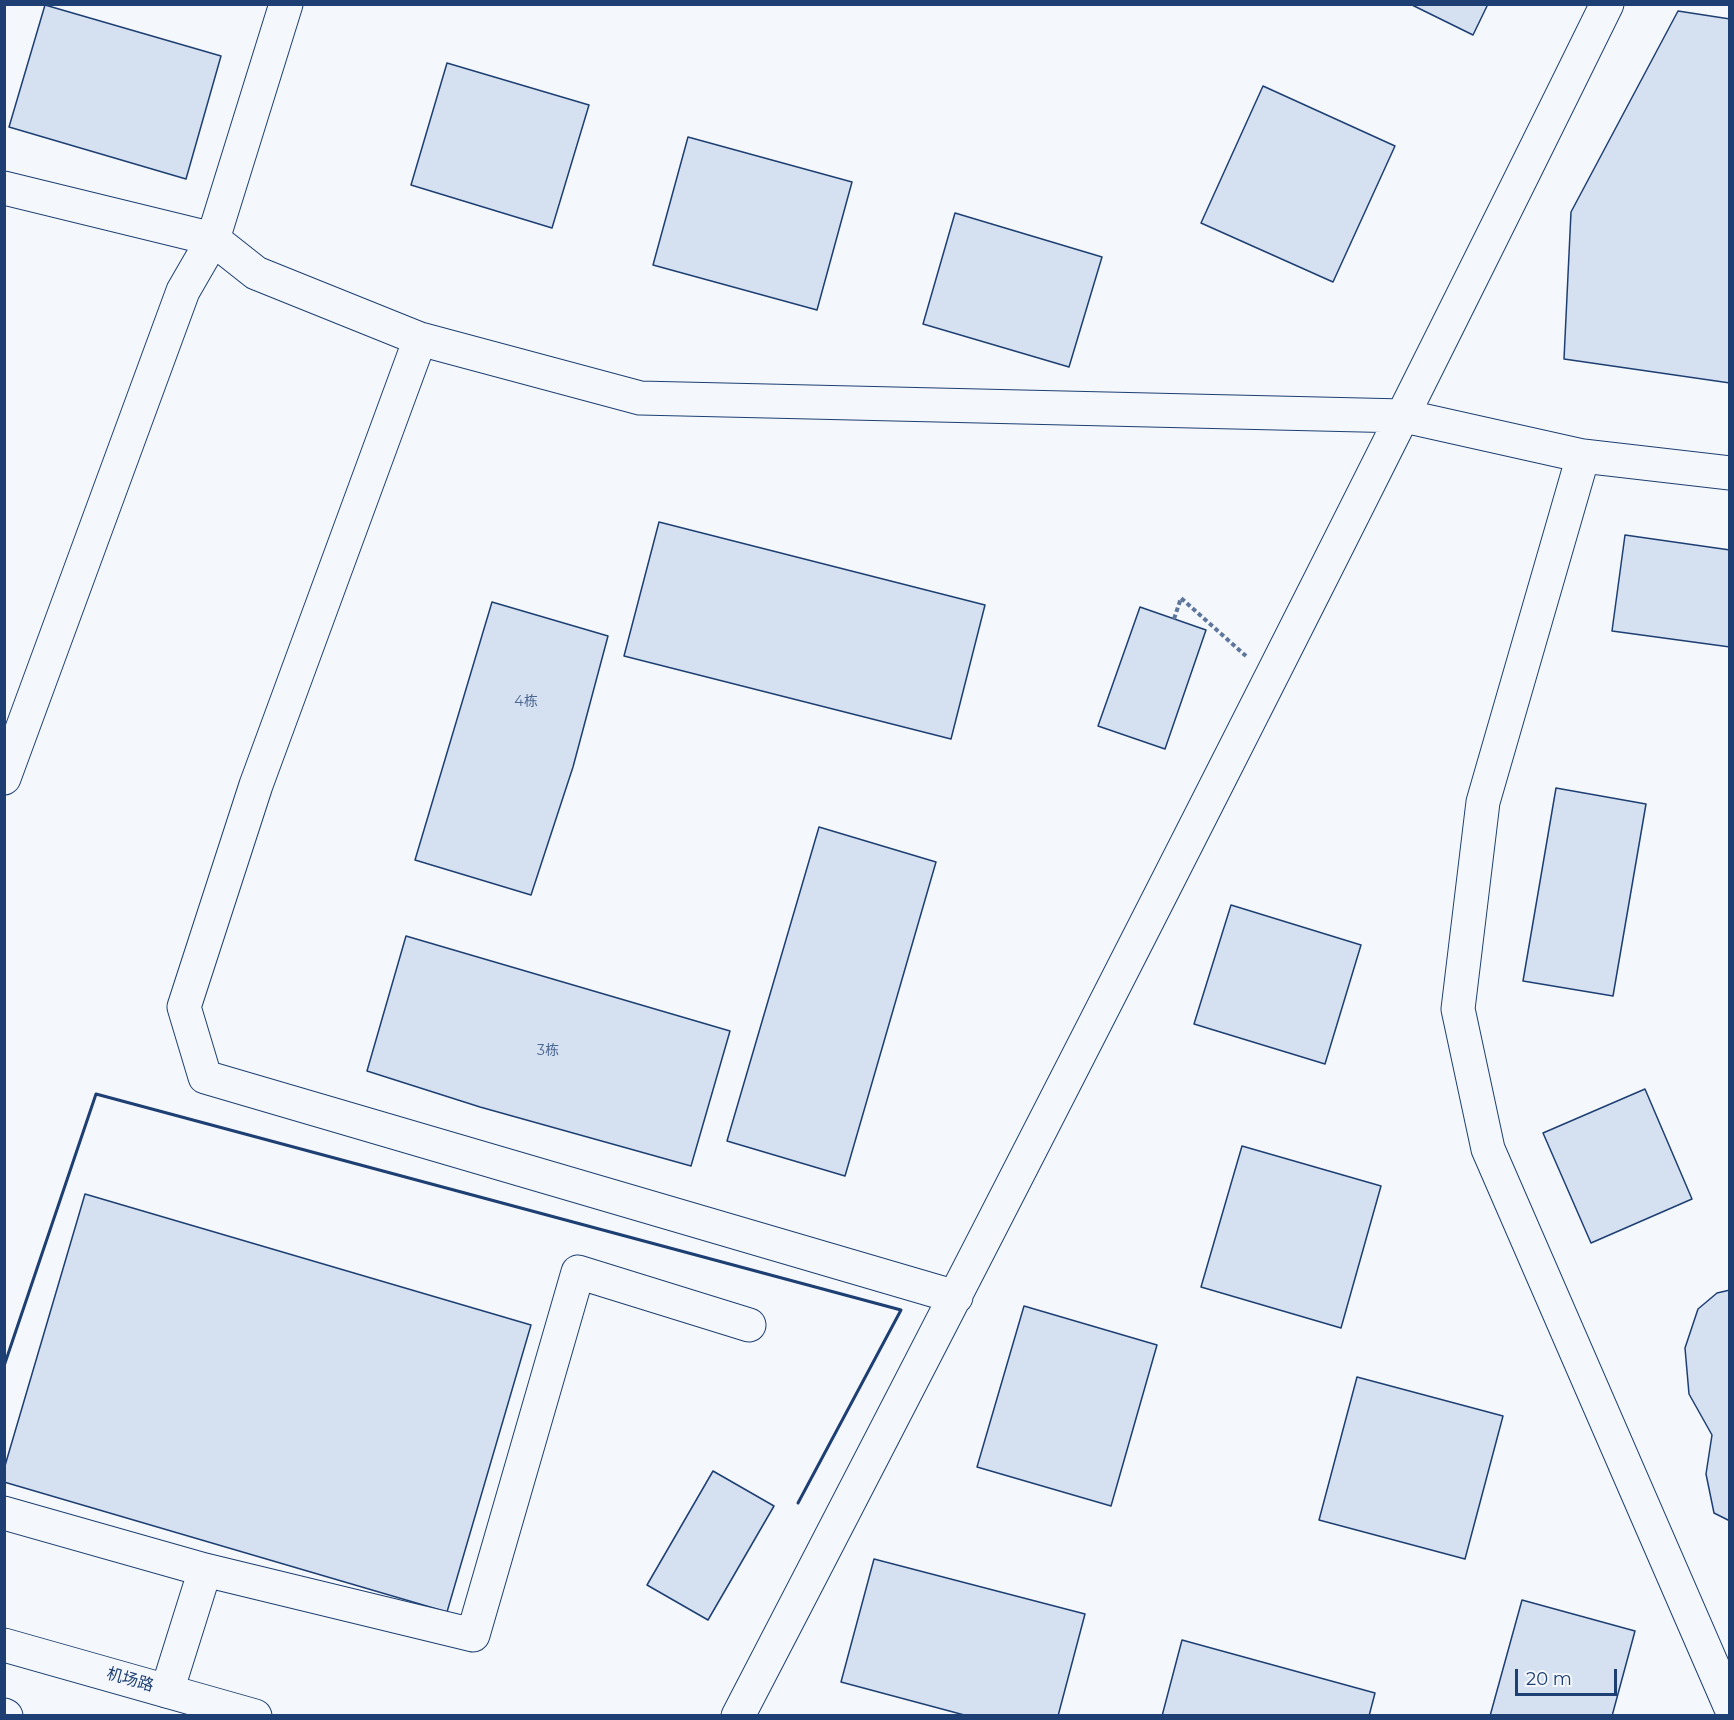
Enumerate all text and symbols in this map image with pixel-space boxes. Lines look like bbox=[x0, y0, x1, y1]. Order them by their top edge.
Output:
house number: 4栋 bbox=[514, 694, 538, 710]
house number: 3栋 bbox=[537, 1043, 559, 1059]
scale bar bbox=[1518, 1657, 1620, 1695]
street label: 机场路 bbox=[104, 1664, 156, 1696]
text: 20 m bbox=[1526, 1668, 1572, 1690]

